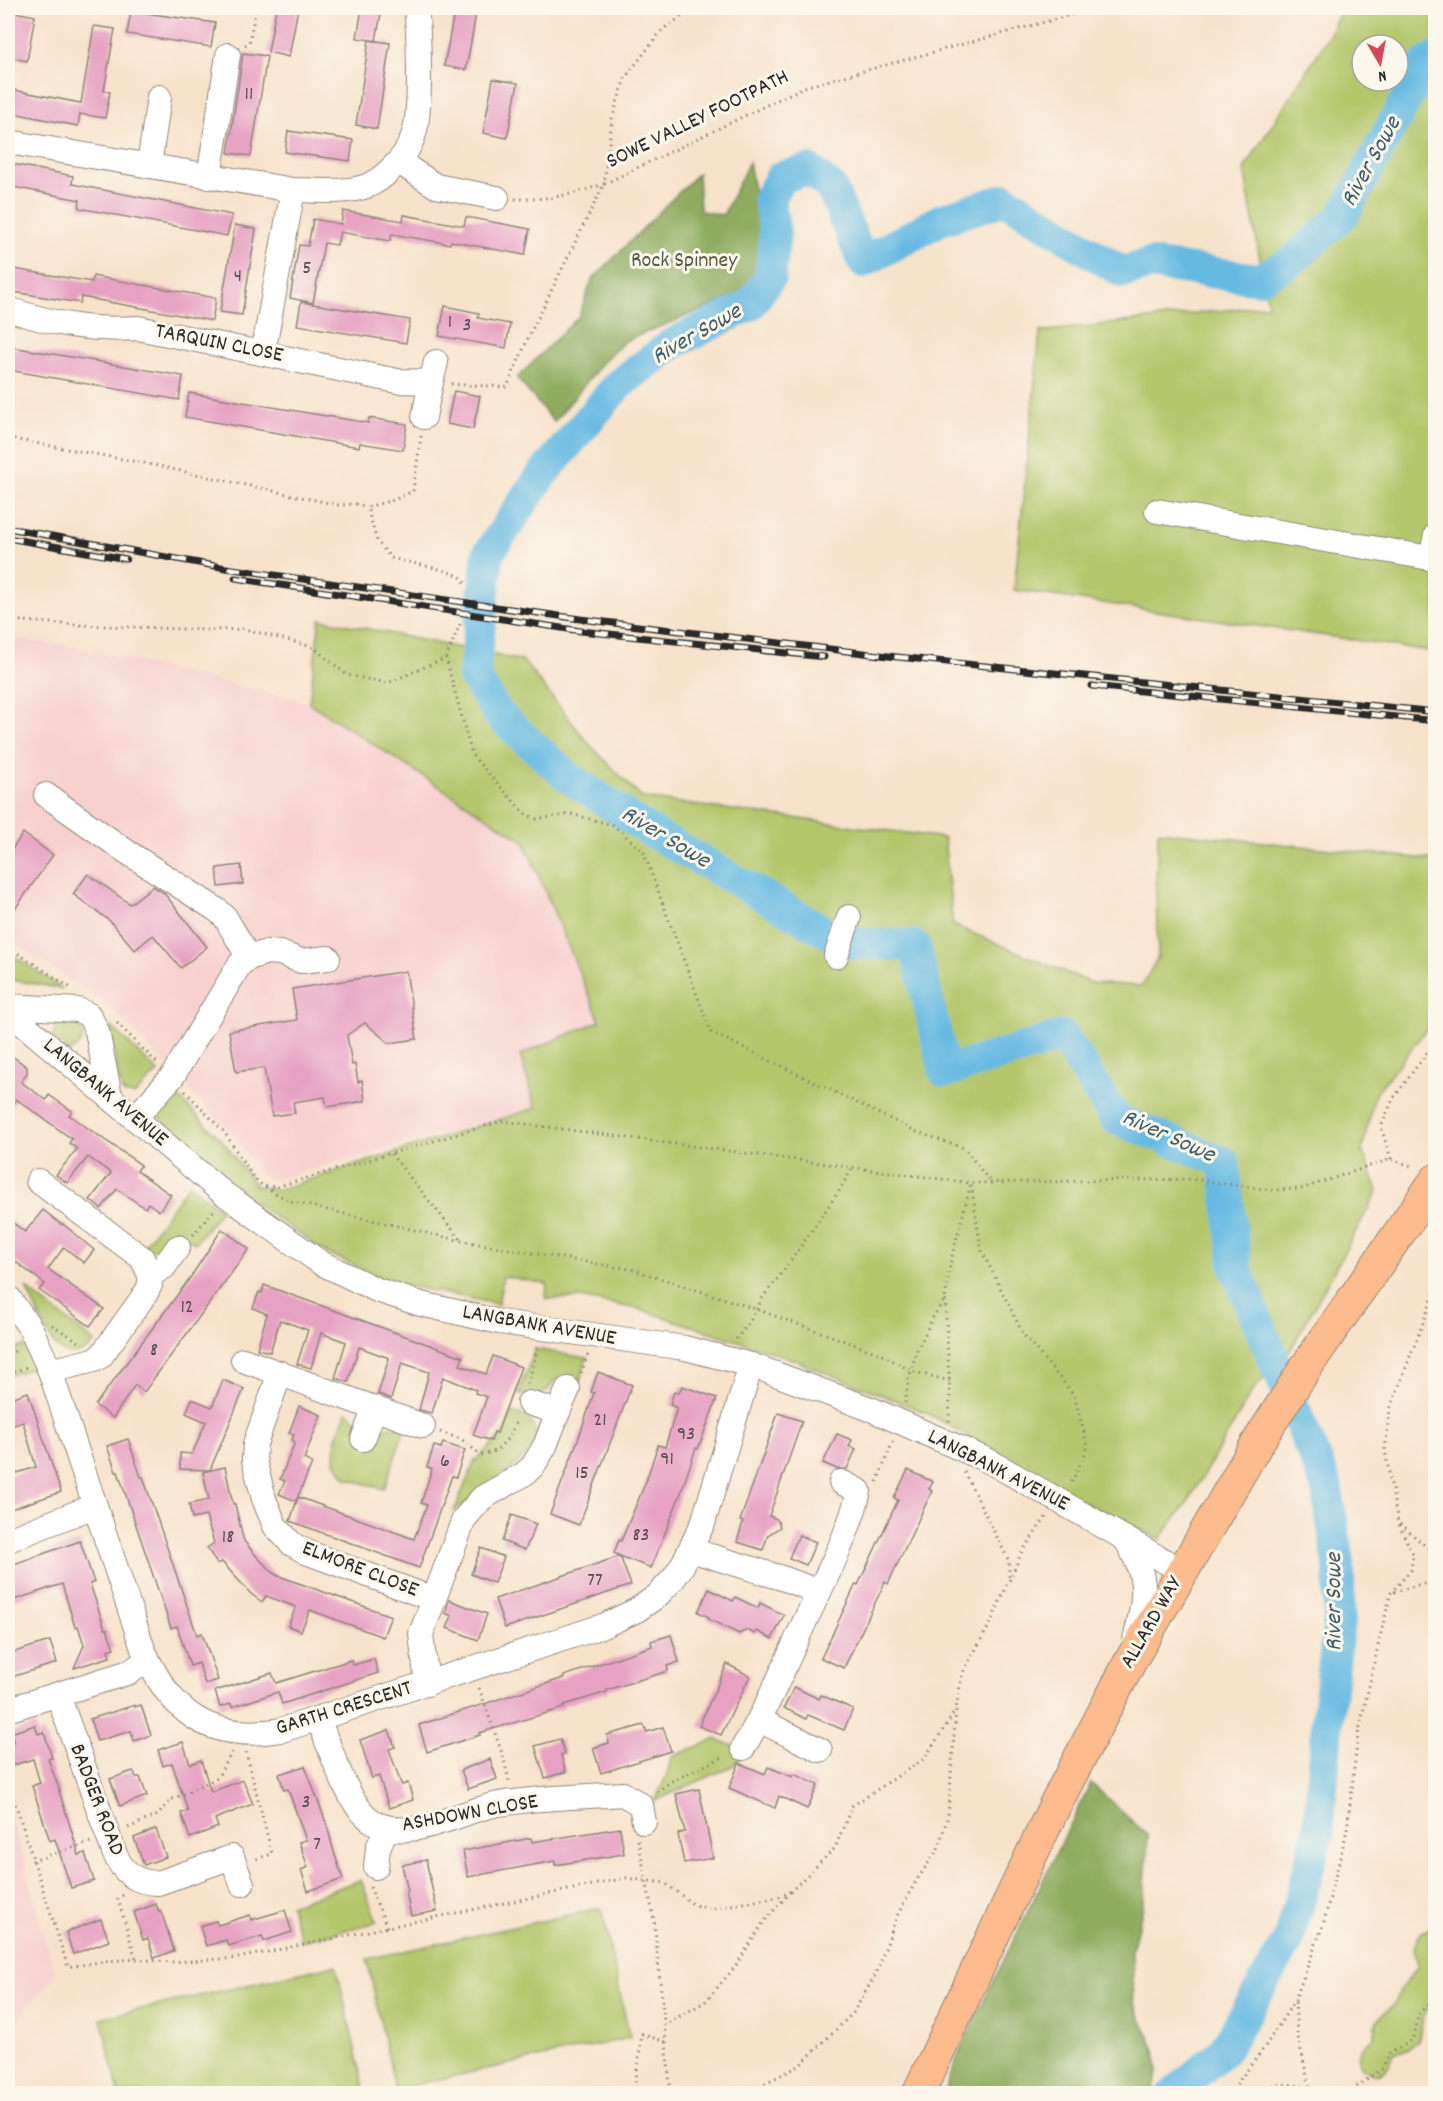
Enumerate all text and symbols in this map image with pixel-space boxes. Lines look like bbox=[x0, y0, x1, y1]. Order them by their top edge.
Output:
north arrow bbox=[1350, 33, 1410, 93]
street label: SOWE VALLEY FOOTPATH bbox=[602, 62, 794, 178]
text: N bbox=[1376, 63, 1388, 87]
house number: 11 bbox=[245, 81, 253, 109]
water label: River Sowe bbox=[1333, 109, 1411, 213]
park label: Rock Spinney bbox=[631, 246, 738, 277]
house number: 5 bbox=[302, 255, 312, 283]
house number: 4 bbox=[234, 263, 242, 291]
water label: River Sowe bbox=[646, 295, 749, 374]
house number: 1 bbox=[448, 309, 452, 337]
house number: 3 bbox=[463, 312, 471, 340]
street label: TARQUIN CLOSE bbox=[152, 316, 286, 372]
water label: River Sowe bbox=[614, 798, 717, 879]
street label: LANGBANK AVENUE bbox=[35, 1031, 175, 1155]
water label: River Sowe bbox=[1116, 1101, 1221, 1173]
house number: 12 bbox=[180, 1294, 194, 1322]
street label: LANGBANK AVENUE bbox=[460, 1297, 618, 1355]
house number: 8 bbox=[150, 1337, 158, 1365]
house number: 21 bbox=[593, 1407, 607, 1435]
house number: 93 bbox=[677, 1421, 695, 1449]
street label: LANGBANK AVENUE bbox=[922, 1422, 1074, 1520]
house number: 91 bbox=[660, 1446, 674, 1474]
house number: 6 bbox=[440, 1448, 450, 1476]
house number: 15 bbox=[575, 1460, 589, 1488]
house number: 83 bbox=[633, 1522, 649, 1550]
house number: 18 bbox=[222, 1524, 234, 1552]
street label: ELMORE CLOSE bbox=[297, 1534, 423, 1606]
water label: River Sowe bbox=[1318, 1551, 1352, 1651]
house number: 77 bbox=[587, 1567, 603, 1595]
street label: ALLARD WAY bbox=[1113, 1570, 1191, 1675]
street label: GARTH CRESCENT bbox=[272, 1674, 416, 1744]
street label: BADGER ROAD bbox=[61, 1740, 131, 1860]
street label: ASHDOWN CLOSE bbox=[400, 1787, 540, 1841]
house number: 3 bbox=[302, 1789, 310, 1817]
house number: 7 bbox=[313, 1831, 321, 1859]

